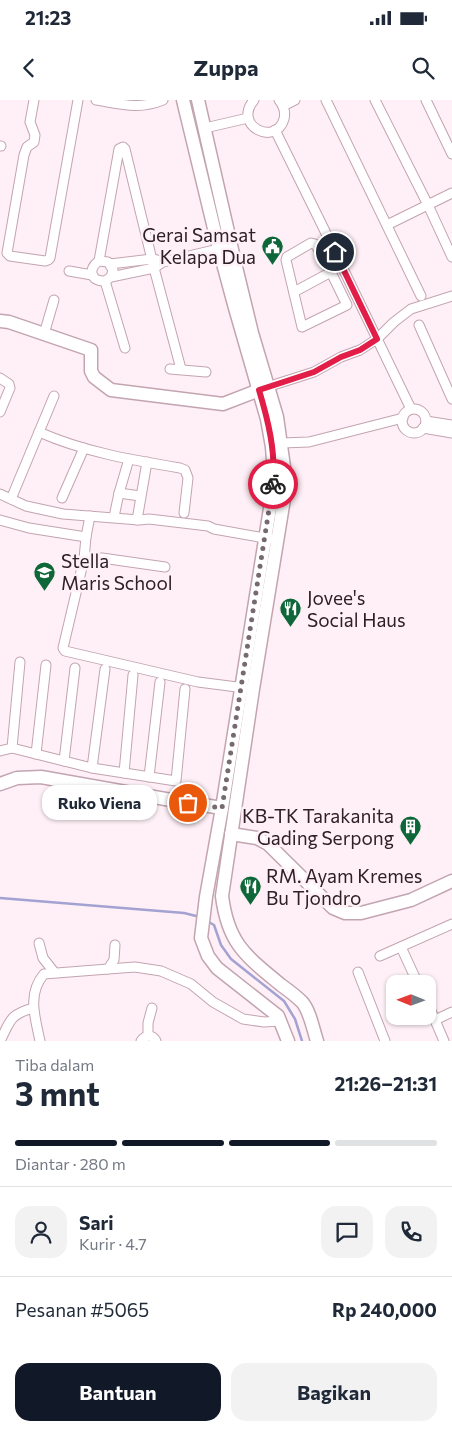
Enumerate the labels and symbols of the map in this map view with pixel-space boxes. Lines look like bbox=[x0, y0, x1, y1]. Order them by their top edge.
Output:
place label: Gerai Samsat Kelapa Dua bbox=[142, 223, 256, 268]
pin bbox=[314, 231, 356, 273]
public building icon: Gerai Samsat Kelapa Dua bbox=[260, 234, 284, 265]
courier bbox=[248, 459, 298, 509]
place label: Stella Maris School bbox=[61, 549, 173, 594]
school or university icon: Stella Maris School bbox=[33, 560, 57, 591]
place label: Jovee's Social Haus bbox=[307, 586, 406, 631]
restaurant icon: Jovee's Social Haus bbox=[279, 597, 303, 628]
pin bbox=[167, 782, 209, 824]
callout: Ruko Viena bbox=[43, 786, 158, 820]
place label: KB-TK Tarakanita Gading Serpong bbox=[242, 804, 394, 849]
building icon: KB-TK Tarakanita Gading Serpong bbox=[398, 815, 422, 846]
place label: RM. Ayam Kremes Bu Tjondro bbox=[266, 864, 423, 909]
restaurant icon: RM. Ayam Kremes Bu Tjondro bbox=[238, 875, 262, 906]
north arrow bbox=[386, 975, 436, 1025]

